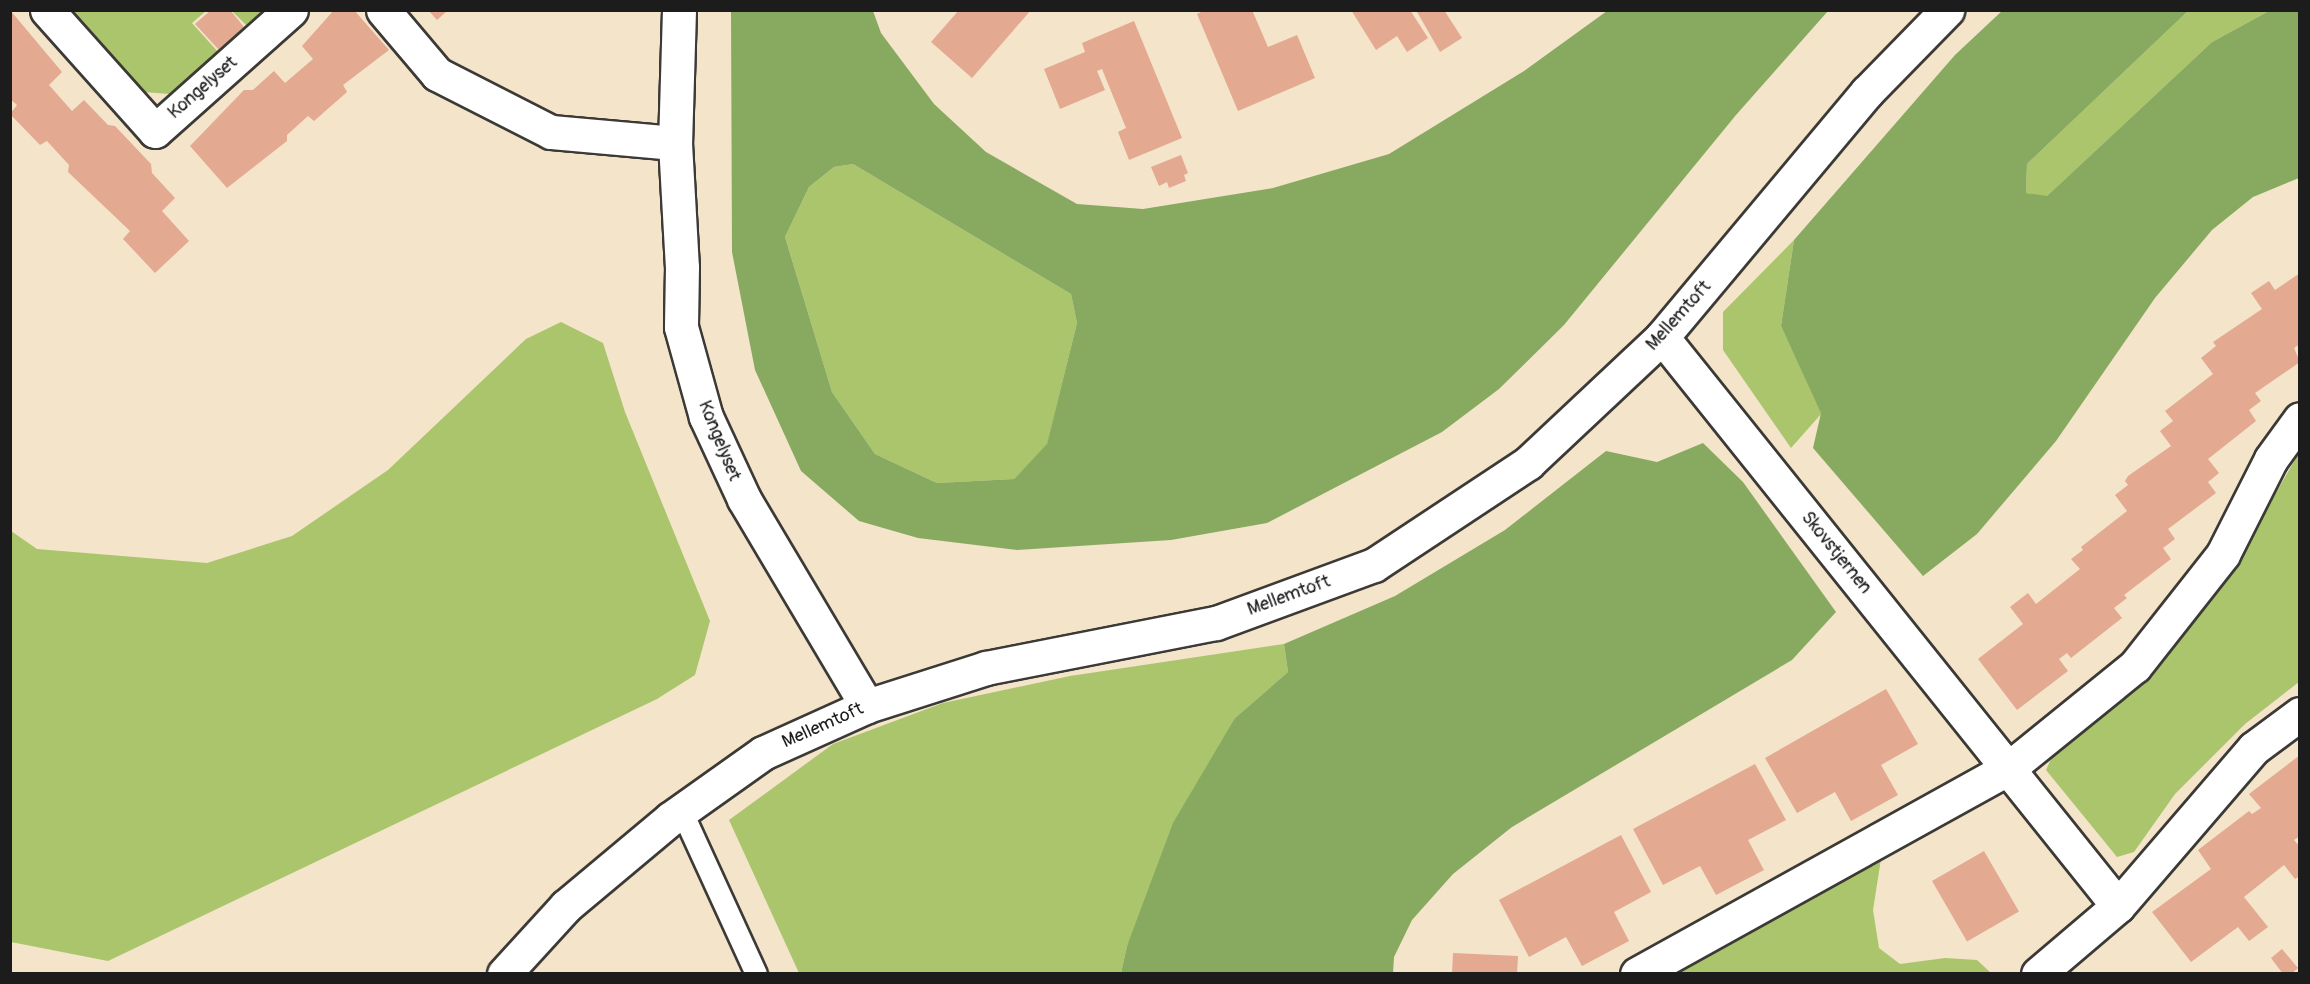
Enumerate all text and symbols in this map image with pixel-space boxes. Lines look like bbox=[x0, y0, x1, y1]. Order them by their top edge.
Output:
street label: Kongelyset bbox=[164, 52, 242, 124]
street label: Mellemtoft bbox=[1642, 277, 1716, 355]
street label: Kongelyset bbox=[693, 398, 745, 484]
street label: Skovstjernen bbox=[1796, 508, 1876, 598]
street label: Mellemtoft bbox=[1245, 571, 1333, 621]
street label: Mellemtoft bbox=[779, 699, 867, 753]

